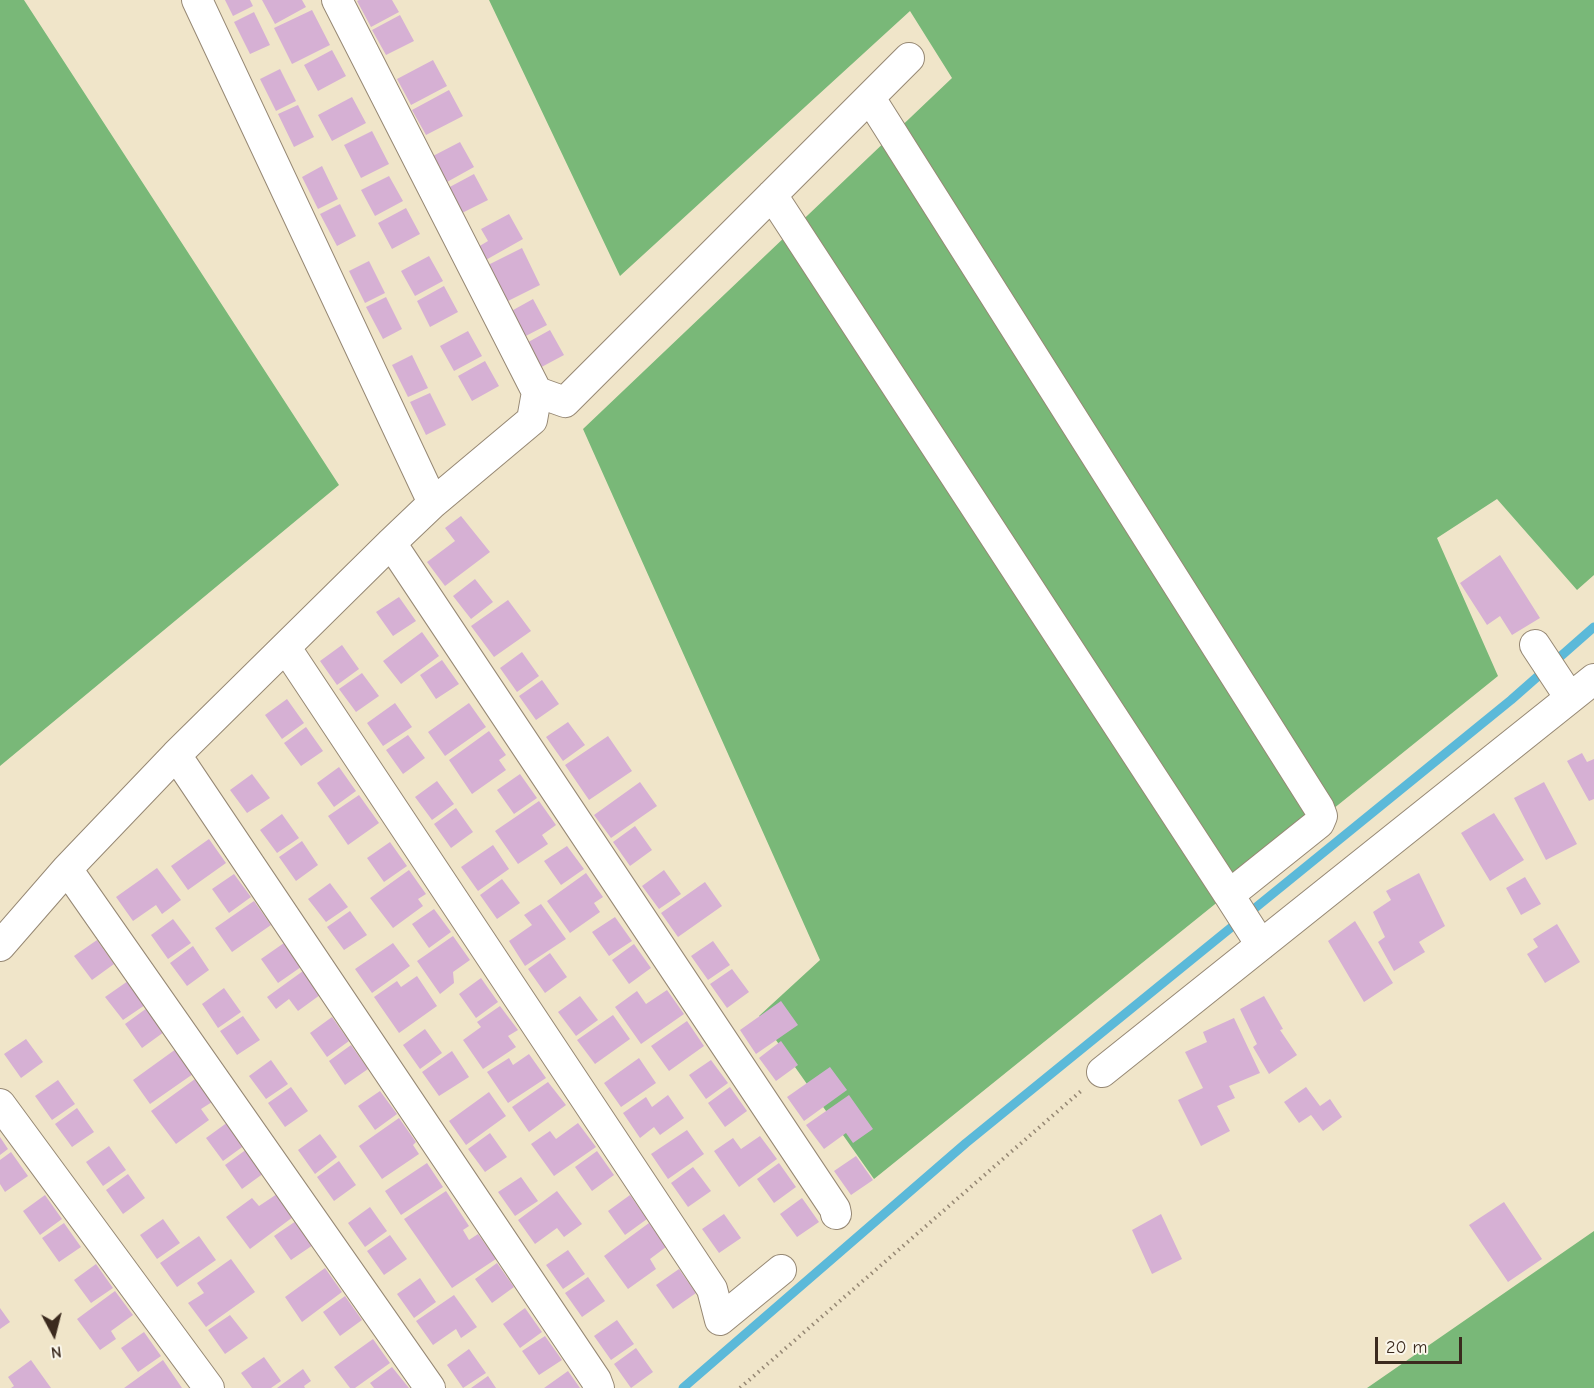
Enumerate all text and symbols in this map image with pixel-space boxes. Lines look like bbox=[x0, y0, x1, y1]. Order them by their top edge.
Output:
north arrow bbox=[24, 1304, 84, 1364]
scale bar bbox=[1378, 1325, 1465, 1363]
text: 20 m bbox=[1386, 1337, 1427, 1358]
text: N bbox=[50, 1342, 62, 1361]

